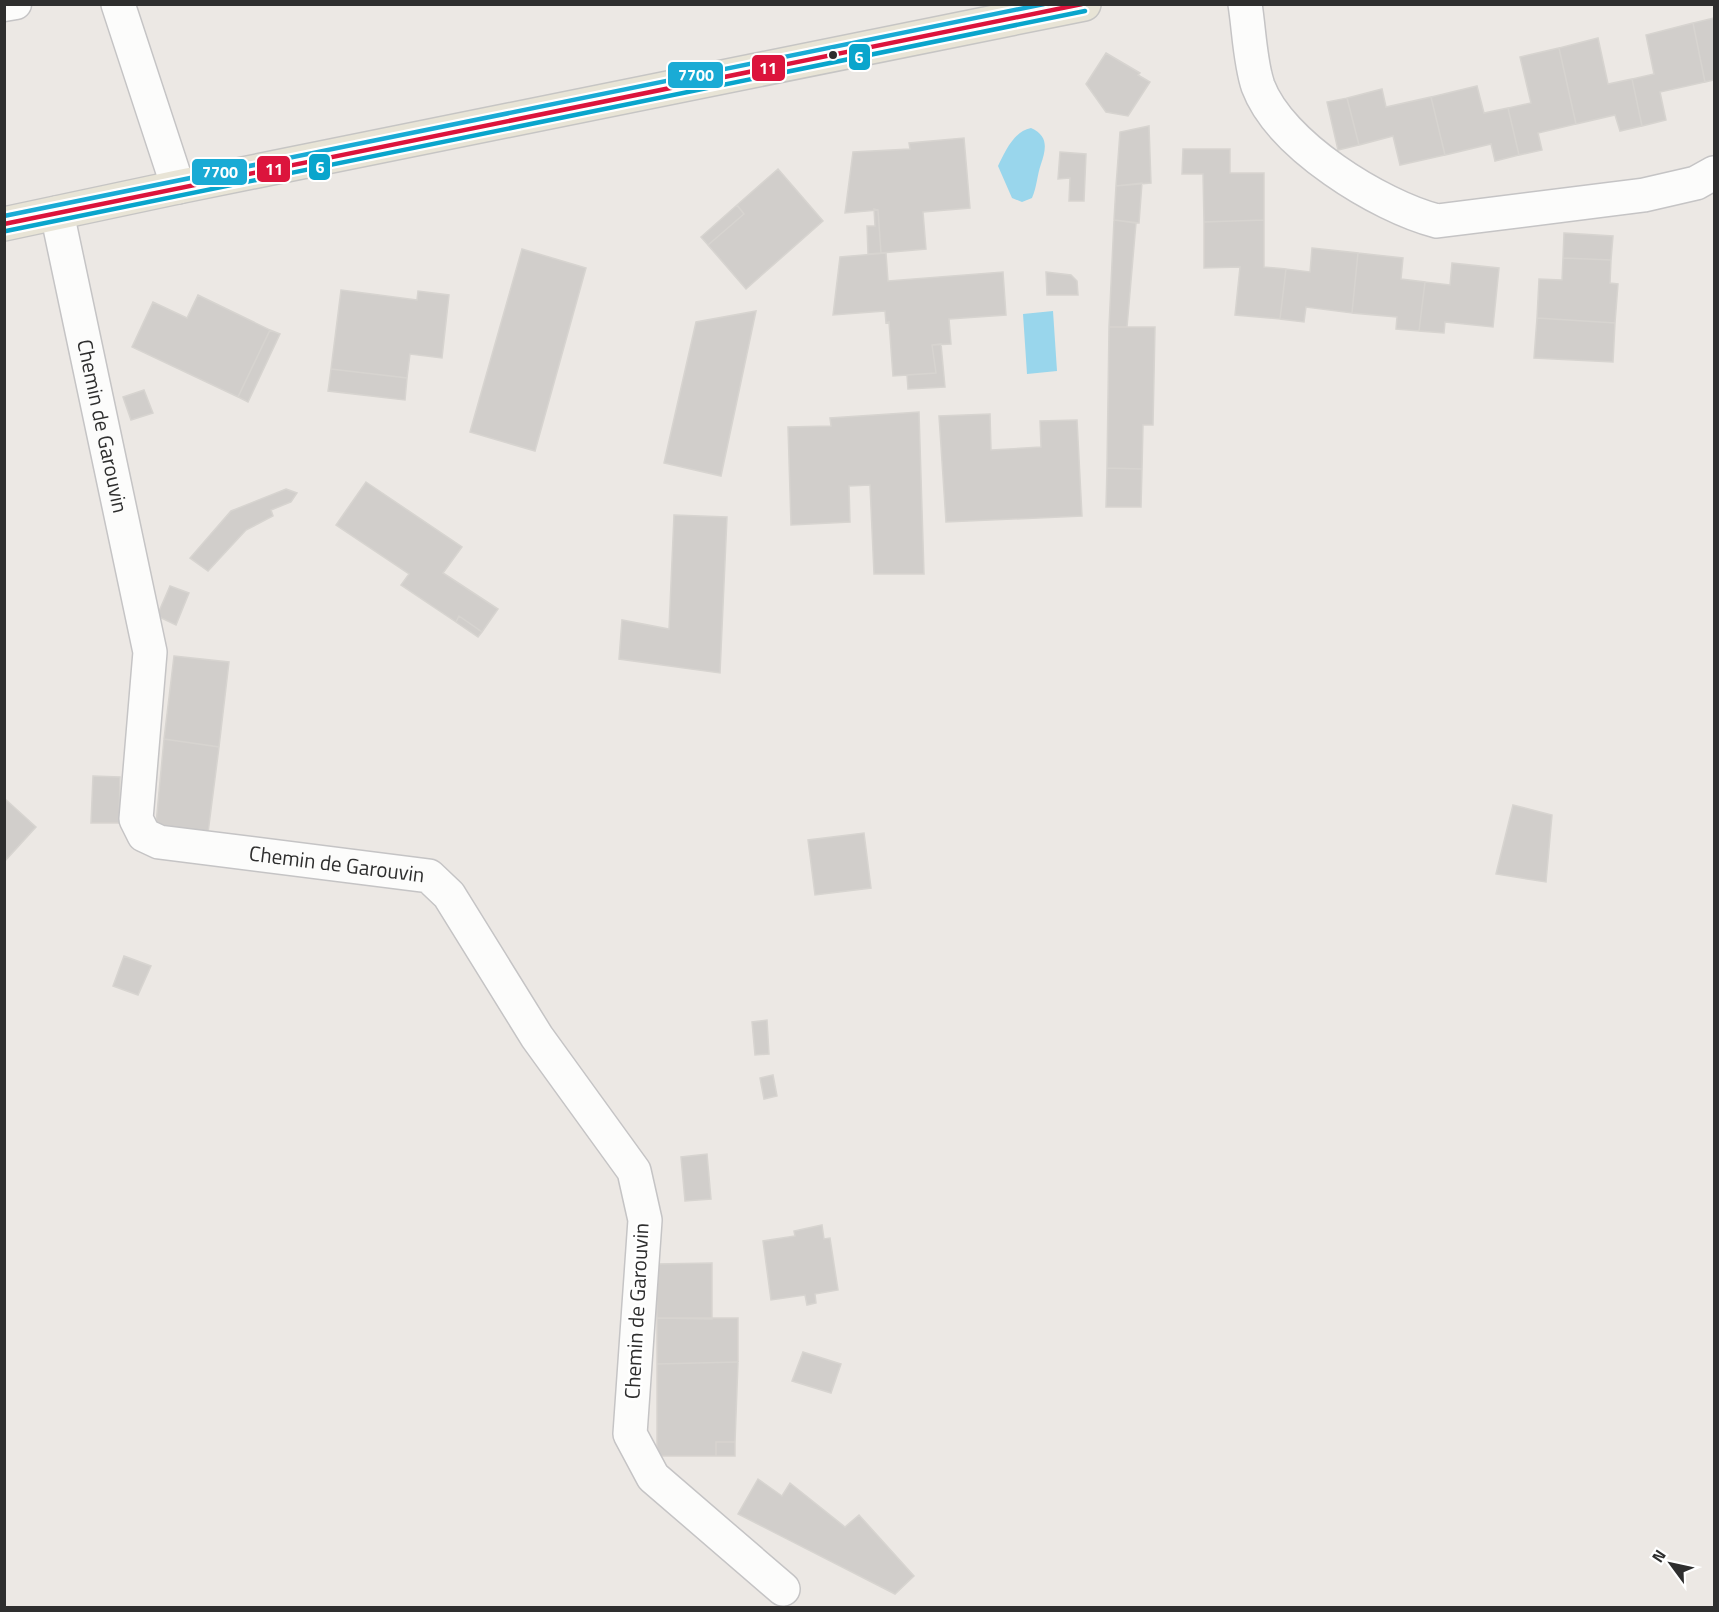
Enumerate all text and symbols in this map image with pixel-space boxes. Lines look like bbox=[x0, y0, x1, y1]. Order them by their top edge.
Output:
line badge: 6 bbox=[848, 43, 871, 71]
text: 6 bbox=[855, 45, 864, 69]
unlabelled marker bbox=[827, 49, 839, 61]
line badge: 11 bbox=[751, 54, 786, 82]
text: 11 bbox=[759, 56, 777, 80]
line badge: 7700 bbox=[667, 61, 724, 89]
text: 7700 bbox=[678, 63, 714, 87]
line badge: 6 bbox=[308, 153, 331, 181]
line badge: 11 bbox=[256, 155, 291, 183]
text: 6 bbox=[316, 155, 325, 179]
text: 11 bbox=[265, 157, 283, 181]
line badge: 7700 bbox=[191, 158, 248, 186]
text: 7700 bbox=[202, 160, 238, 184]
street label: Chemin de Garouvin bbox=[69, 336, 137, 516]
street label: Chemin de Garouvin bbox=[247, 836, 427, 890]
street label: Chemin de Garouvin bbox=[615, 1222, 657, 1400]
north arrow bbox=[1641, 1534, 1701, 1594]
text: N bbox=[1645, 1545, 1672, 1567]

